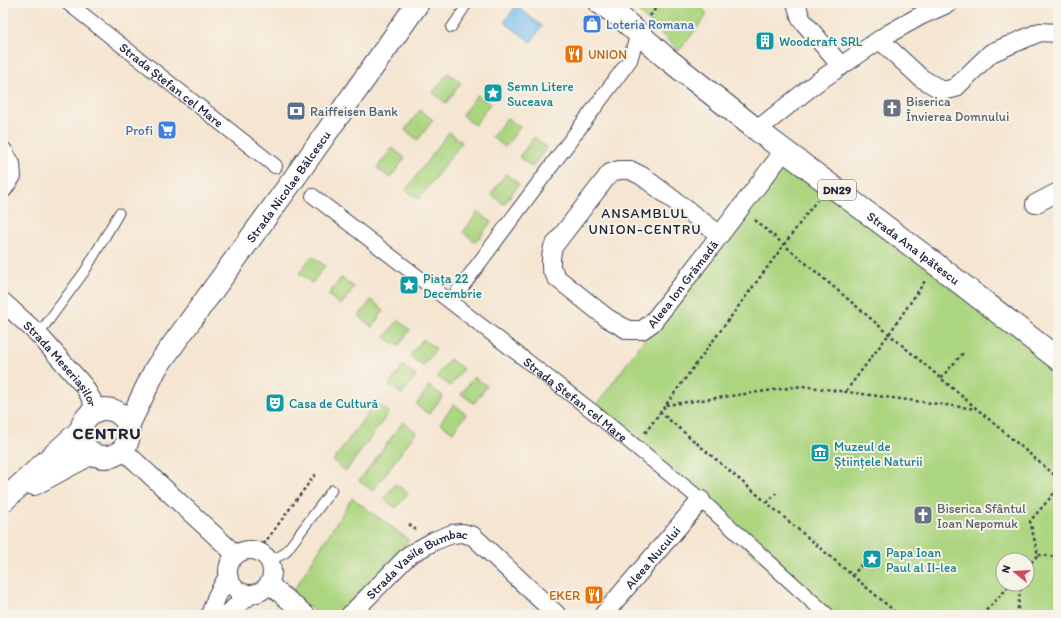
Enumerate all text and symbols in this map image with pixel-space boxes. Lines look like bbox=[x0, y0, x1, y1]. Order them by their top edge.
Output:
shop icon: Loteria Romana bbox=[581, 13, 603, 35]
place label: Loteria Romana bbox=[606, 17, 695, 32]
building icon: Woodcraft SRL bbox=[754, 30, 776, 52]
place label: Woodcraft SRL bbox=[779, 34, 863, 49]
street label: Strada Ștefan cel Mare bbox=[117, 39, 227, 130]
restaurant icon: UNION bbox=[563, 43, 585, 65]
place label: UNION bbox=[588, 47, 627, 62]
place label: Semn Litere Suceava bbox=[507, 79, 574, 109]
place icon: Semn Litere Suceava bbox=[482, 82, 504, 104]
place label: Biserica Învierea Domnului bbox=[906, 94, 1009, 124]
church icon: Biserica Învierea Domnului bbox=[881, 97, 903, 119]
bank icon: Raiffeisen Bank bbox=[285, 100, 307, 122]
place label: Raiffeisen Bank bbox=[310, 104, 398, 119]
supermarket icon: Profi bbox=[156, 119, 178, 141]
place label: Profi bbox=[126, 123, 153, 138]
street label: Strada Nicolae Bălcescu bbox=[243, 127, 333, 245]
road number: DN29 bbox=[818, 180, 856, 200]
district label: ANSAMBLUL UNION-CENTRU bbox=[589, 205, 701, 238]
street label: Strada Ana Ipătescu bbox=[864, 208, 963, 287]
street label: Aleea Ion Grămadă bbox=[644, 237, 721, 331]
place label: Piața 22 Decembrie bbox=[423, 271, 482, 301]
place icon: Piața 22 Decembrie bbox=[398, 274, 420, 296]
street label: Strada Meseriașilor bbox=[21, 317, 100, 408]
street label: Strada Ștefan cel Mare bbox=[521, 354, 631, 445]
theatre icon: Casa de Cultură bbox=[264, 392, 286, 414]
place label: Casa de Cultură bbox=[289, 396, 378, 411]
district label: CENTRU bbox=[73, 423, 141, 443]
place label: Muzeul de Științele Naturii bbox=[834, 439, 923, 469]
museum icon: Muzeul de Științele Naturii bbox=[809, 442, 831, 464]
place label: Biserica Sfântul Ioan Nepomuk bbox=[937, 501, 1026, 531]
church icon: Biserica Sfântul Ioan Nepomuk bbox=[912, 504, 934, 526]
street label: Aleea Nucului bbox=[621, 523, 683, 592]
street label: Strada Vasile Bumbac bbox=[363, 525, 470, 602]
place label: Papa Ioan Paul al II-lea bbox=[886, 545, 957, 575]
place icon: Papa Ioan Paul al II-lea bbox=[861, 548, 883, 570]
north arrow bbox=[995, 552, 1035, 592]
text: N bbox=[999, 564, 1013, 575]
restaurant icon: EKER bbox=[583, 584, 605, 606]
place label: EKER bbox=[549, 588, 580, 603]

